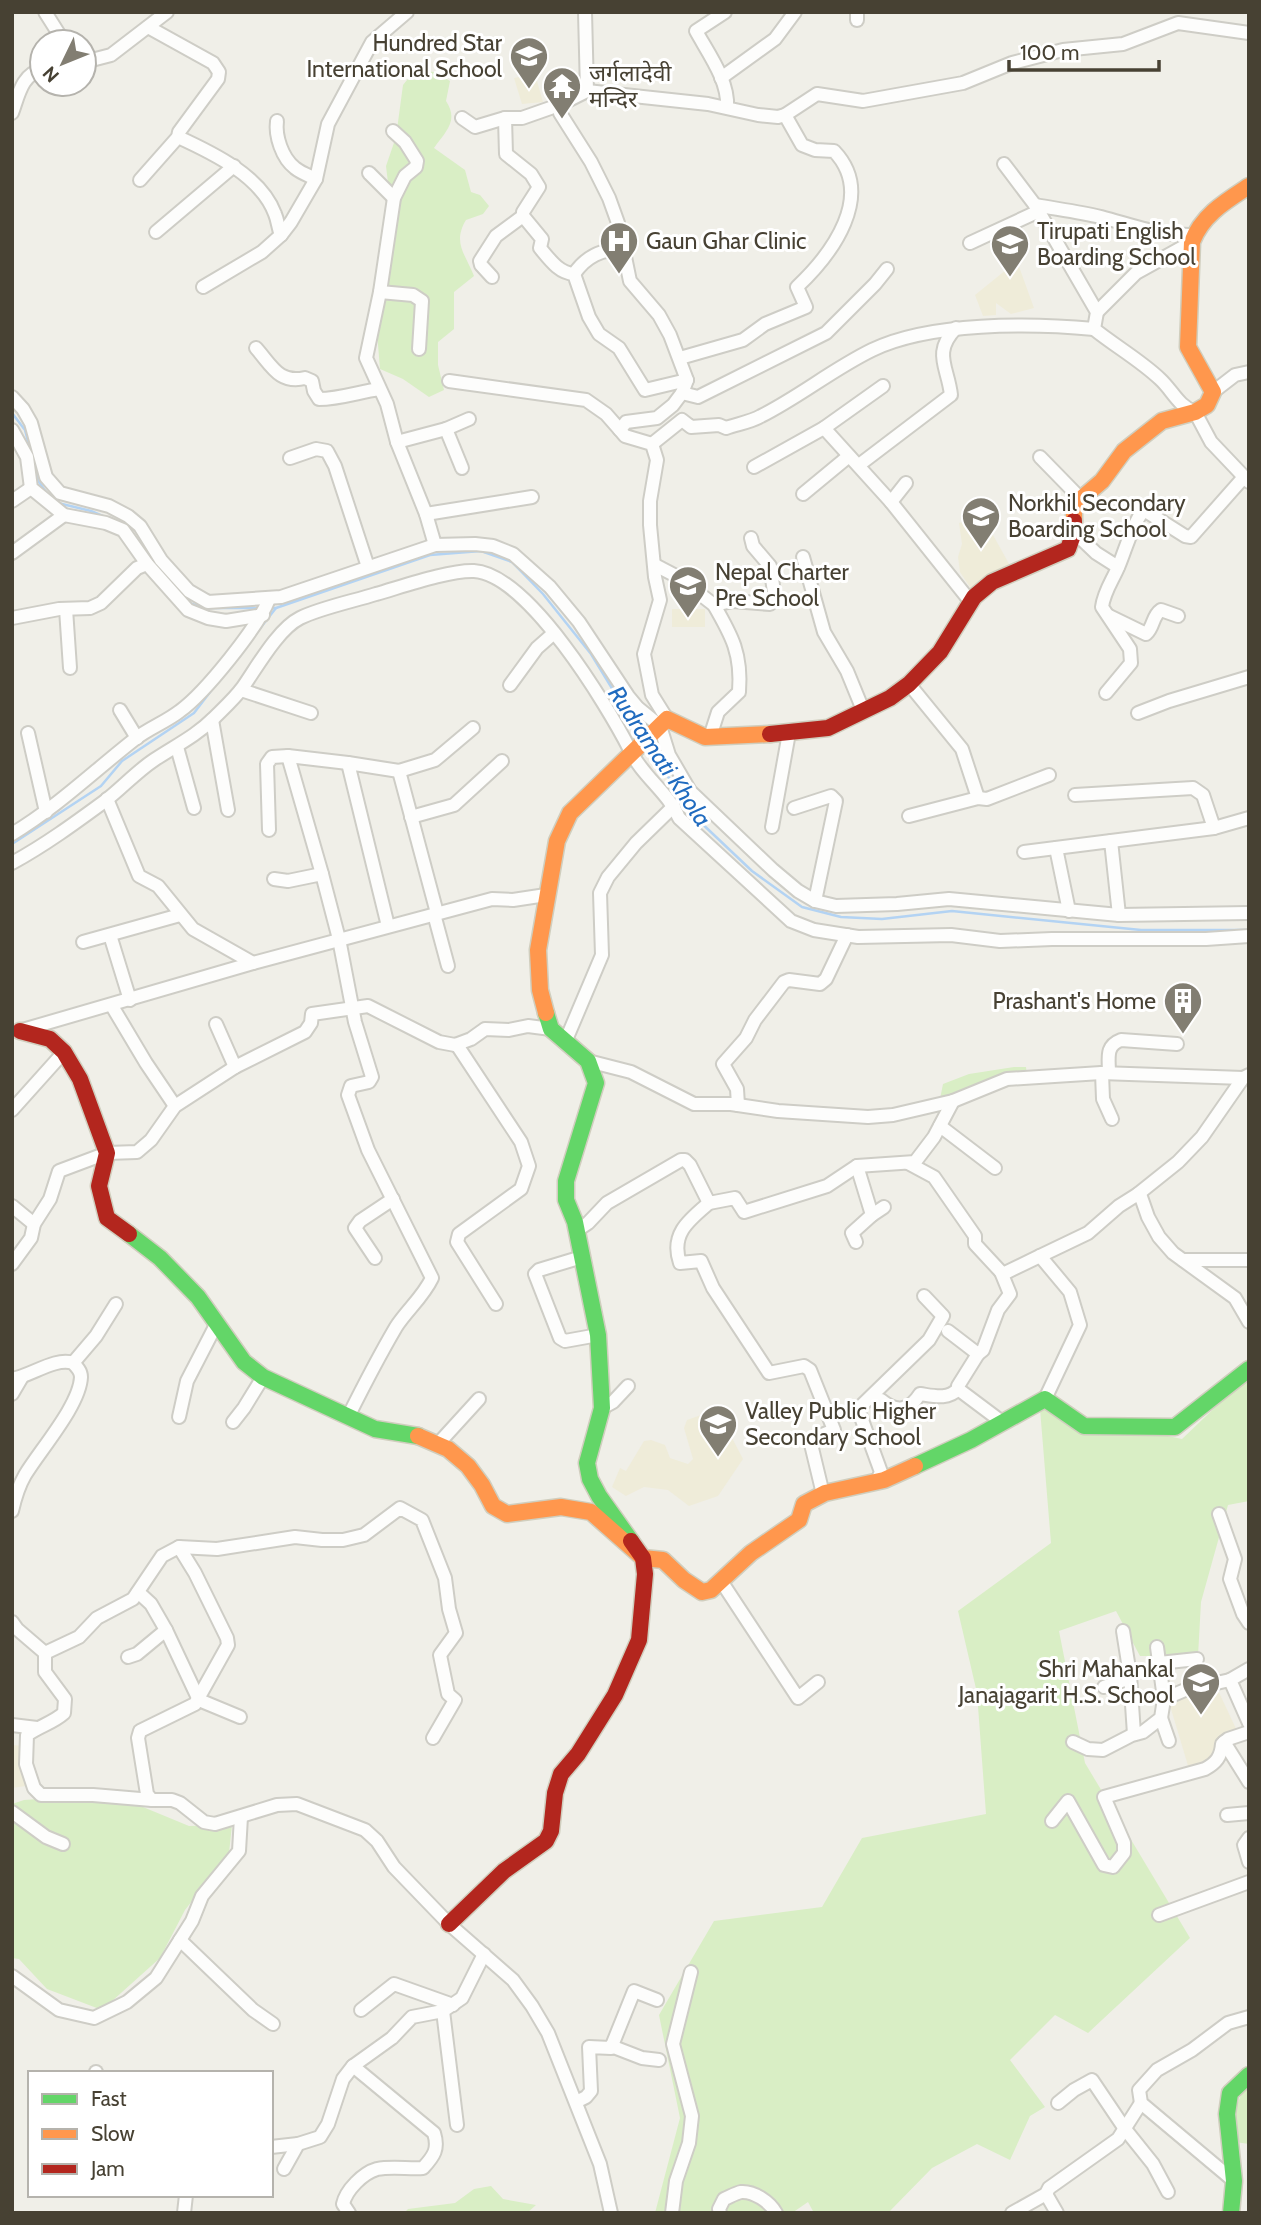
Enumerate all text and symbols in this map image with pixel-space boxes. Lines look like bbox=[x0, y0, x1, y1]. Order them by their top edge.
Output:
north arrow bbox=[28, 28, 98, 98]
scale bar bbox=[1009, 28, 1160, 72]
place label: Hundred Star International School bbox=[306, 29, 503, 83]
school or university icon: Hundred Star International School bbox=[508, 35, 550, 90]
text: 100 m bbox=[1020, 40, 1079, 65]
place label: जर्गलादेवी मन्दिर bbox=[589, 59, 673, 113]
text: N bbox=[38, 61, 64, 87]
temple icon: जर्गलादेवी मन्दिर bbox=[541, 65, 583, 120]
place label: Tirupati English Boarding School bbox=[1037, 217, 1196, 271]
hospital icon: Gaun Ghar Clinic bbox=[598, 220, 640, 275]
school or university icon: Tirupati English Boarding School bbox=[989, 223, 1031, 278]
place label: Gaun Ghar Clinic bbox=[646, 227, 807, 255]
place label: Norkhil Secondary Boarding School bbox=[1008, 489, 1186, 543]
school or university icon: Norkhil Secondary Boarding School bbox=[960, 495, 1002, 550]
place label: Nepal Charter Pre School bbox=[715, 558, 849, 612]
school or university icon: Nepal Charter Pre School bbox=[667, 564, 709, 619]
water label: Rudramati Khola bbox=[602, 680, 718, 832]
building icon: Prashant's Home bbox=[1162, 980, 1204, 1035]
place label: Prashant's Home bbox=[993, 987, 1156, 1015]
place label: Valley Public Higher Secondary School bbox=[745, 1397, 937, 1451]
school or university icon: Valley Public Higher Secondary School bbox=[697, 1403, 739, 1458]
place label: Shri Mahankal Janajagarit H.S. School bbox=[957, 1655, 1175, 1709]
school or university icon: Shri Mahankal Janajagarit H.S. School bbox=[1180, 1661, 1222, 1716]
legend bbox=[28, 2071, 273, 2197]
text: Fast bbox=[91, 2086, 127, 2111]
text: Slow bbox=[91, 2121, 135, 2146]
text: Jam bbox=[90, 2156, 125, 2181]

